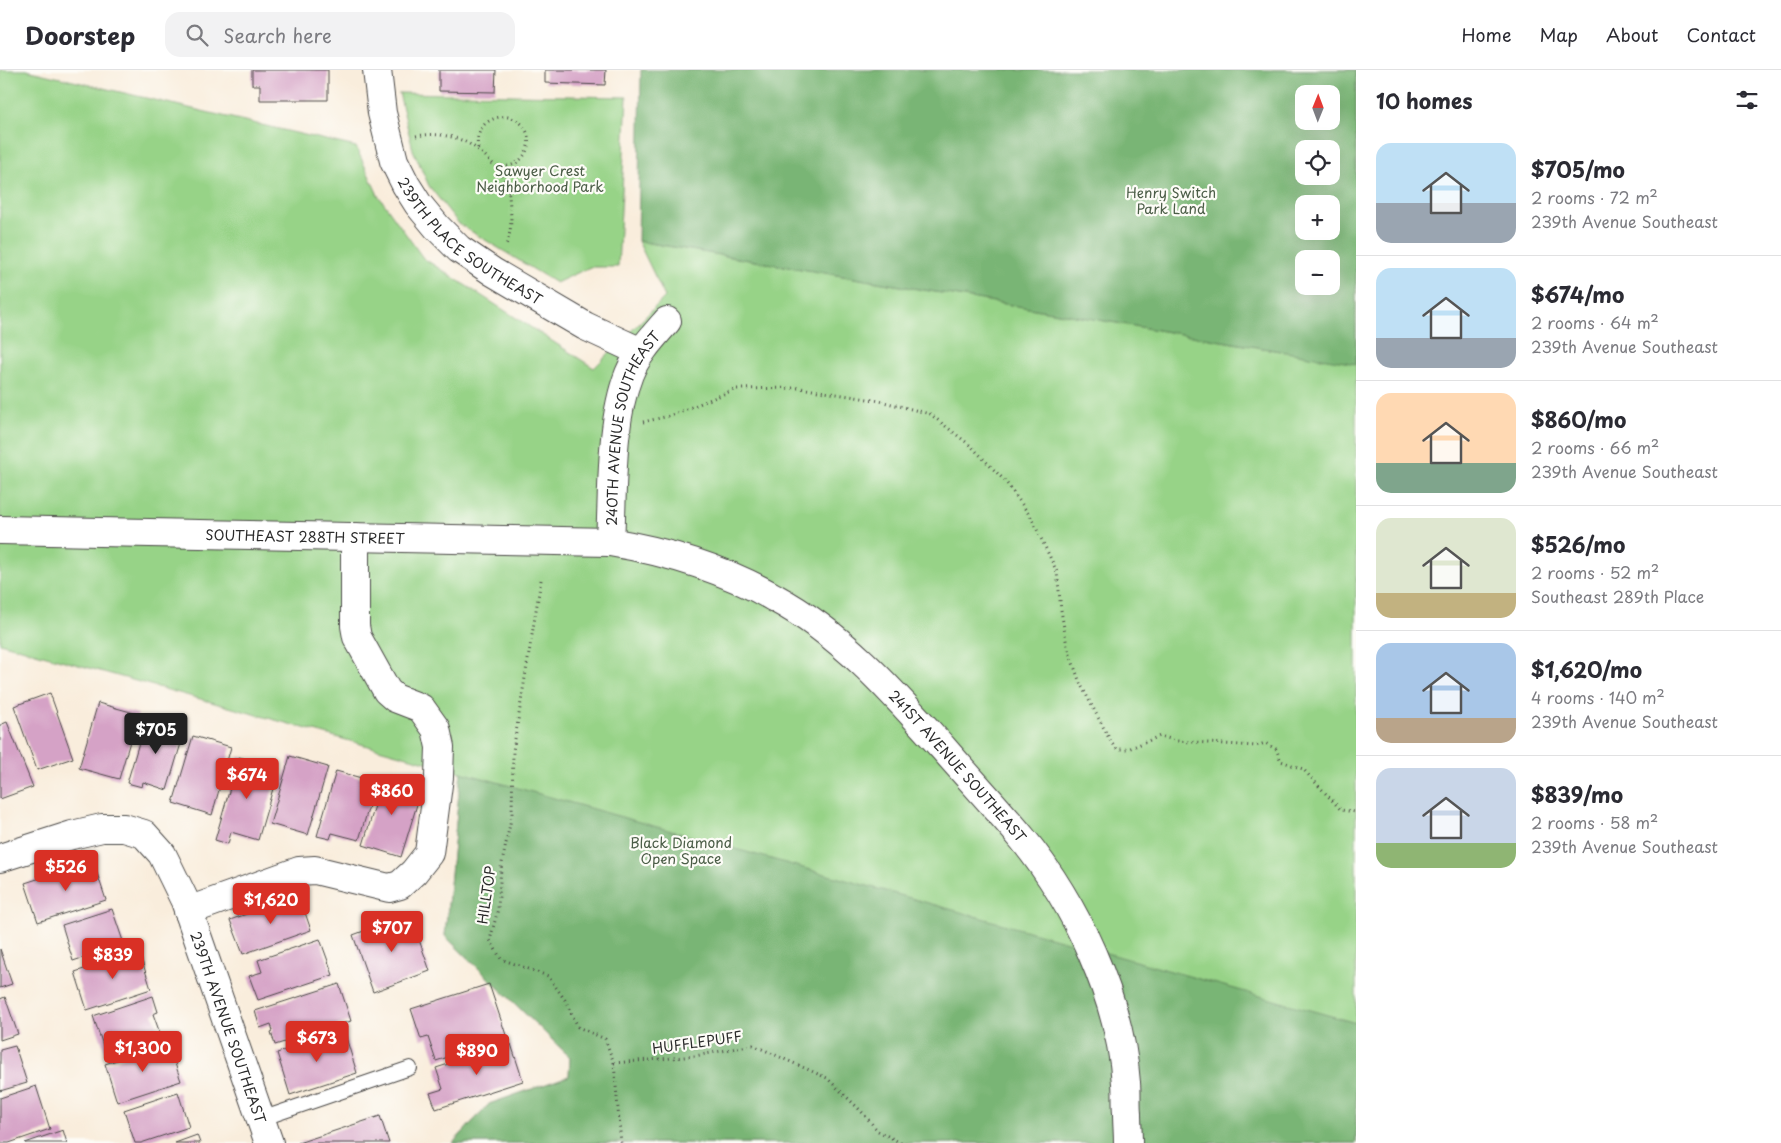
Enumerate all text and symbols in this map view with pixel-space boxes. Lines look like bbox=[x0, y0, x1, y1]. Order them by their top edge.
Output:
search box bbox=[165, 12, 515, 57]
text: Doorstep bbox=[25, 17, 135, 53]
icon: search bbox=[183, 21, 211, 49]
text: Search here bbox=[223, 21, 332, 49]
text: Home bbox=[1461, 21, 1511, 48]
text: Map bbox=[1539, 21, 1578, 48]
text: About bbox=[1606, 21, 1658, 48]
text: Contact bbox=[1686, 21, 1756, 48]
text: 10 homes bbox=[1376, 84, 1473, 116]
north arrow bbox=[1295, 85, 1340, 130]
map controls bbox=[1295, 85, 1340, 295]
icon: filters bbox=[1733, 86, 1761, 114]
button: locate bbox=[1295, 140, 1340, 185]
text: $705/mo bbox=[1531, 153, 1625, 185]
park label: Sawyer Crest Neighborhood Park bbox=[476, 160, 604, 197]
icon: home bbox=[1416, 163, 1476, 223]
street label: 239TH PLACE SOUTHEAST bbox=[393, 173, 547, 310]
park label: Henry Switch Park Land bbox=[1126, 182, 1216, 219]
text: 2 rooms · 72 m² bbox=[1531, 185, 1658, 209]
button: + bbox=[1295, 195, 1340, 240]
text: 239th Avenue Southeast bbox=[1531, 209, 1718, 233]
button: − bbox=[1295, 250, 1340, 295]
text: $674/mo bbox=[1531, 278, 1624, 310]
icon: home bbox=[1416, 288, 1476, 348]
text: 2 rooms · 64 m² bbox=[1531, 310, 1659, 334]
street label: 240TH AVENUE SOUTHEAST bbox=[600, 326, 665, 526]
text: 239th Avenue Southeast bbox=[1531, 334, 1718, 358]
text: $860/mo bbox=[1531, 403, 1626, 435]
icon: home bbox=[1416, 413, 1476, 473]
text: 2 rooms · 66 m² bbox=[1531, 435, 1659, 459]
text: 239th Avenue Southeast bbox=[1531, 459, 1718, 483]
street label: SOUTHEAST 288TH STREET bbox=[205, 524, 405, 548]
text: $526/mo bbox=[1531, 528, 1625, 560]
icon: home bbox=[1416, 538, 1476, 598]
text: 2 rooms · 52 m² bbox=[1531, 560, 1659, 584]
text: Southeast 289th Place bbox=[1531, 584, 1704, 608]
text: $1,620/mo bbox=[1531, 653, 1642, 685]
icon: home bbox=[1416, 663, 1476, 723]
street label: 241ST AVENUE SOUTHEAST bbox=[884, 685, 1032, 847]
text: 4 rooms · 140 m² bbox=[1531, 685, 1665, 709]
text: 239th Avenue Southeast bbox=[1531, 709, 1718, 733]
pin: $705 bbox=[126, 712, 186, 755]
text: $705 bbox=[135, 717, 177, 741]
pin: $674 bbox=[217, 758, 277, 800]
text: $674 bbox=[227, 762, 267, 786]
pin: $860 bbox=[362, 774, 422, 816]
text: $860 bbox=[371, 778, 413, 802]
text: $839/mo bbox=[1531, 778, 1623, 810]
icon: home bbox=[1416, 788, 1476, 848]
text: 2 rooms · 58 m² bbox=[1531, 810, 1658, 834]
park label: Black Diamond Open Space bbox=[630, 832, 732, 869]
text: 239th Avenue Southeast bbox=[1531, 834, 1718, 858]
pin: $526 bbox=[36, 850, 96, 892]
text: $526 bbox=[45, 854, 87, 878]
street label: HILLTOP bbox=[472, 865, 500, 925]
pin: $1,620 bbox=[230, 882, 312, 925]
text: $1,620 bbox=[244, 887, 298, 911]
pin: $707 bbox=[362, 910, 422, 953]
text: $707 bbox=[372, 915, 412, 939]
street label: 239TH AVENUE SOUTHEAST bbox=[186, 928, 272, 1126]
pin: $839 bbox=[83, 938, 143, 980]
text: $839 bbox=[93, 942, 133, 966]
pin: $673 bbox=[287, 1020, 347, 1063]
text: $673 bbox=[297, 1025, 337, 1049]
street label: HUFFLEPUFF bbox=[651, 1025, 743, 1059]
pin: $1,300 bbox=[102, 1030, 184, 1073]
pin: $890 bbox=[447, 1034, 507, 1076]
text: $1,300 bbox=[115, 1035, 171, 1059]
text: $890 bbox=[456, 1038, 498, 1062]

